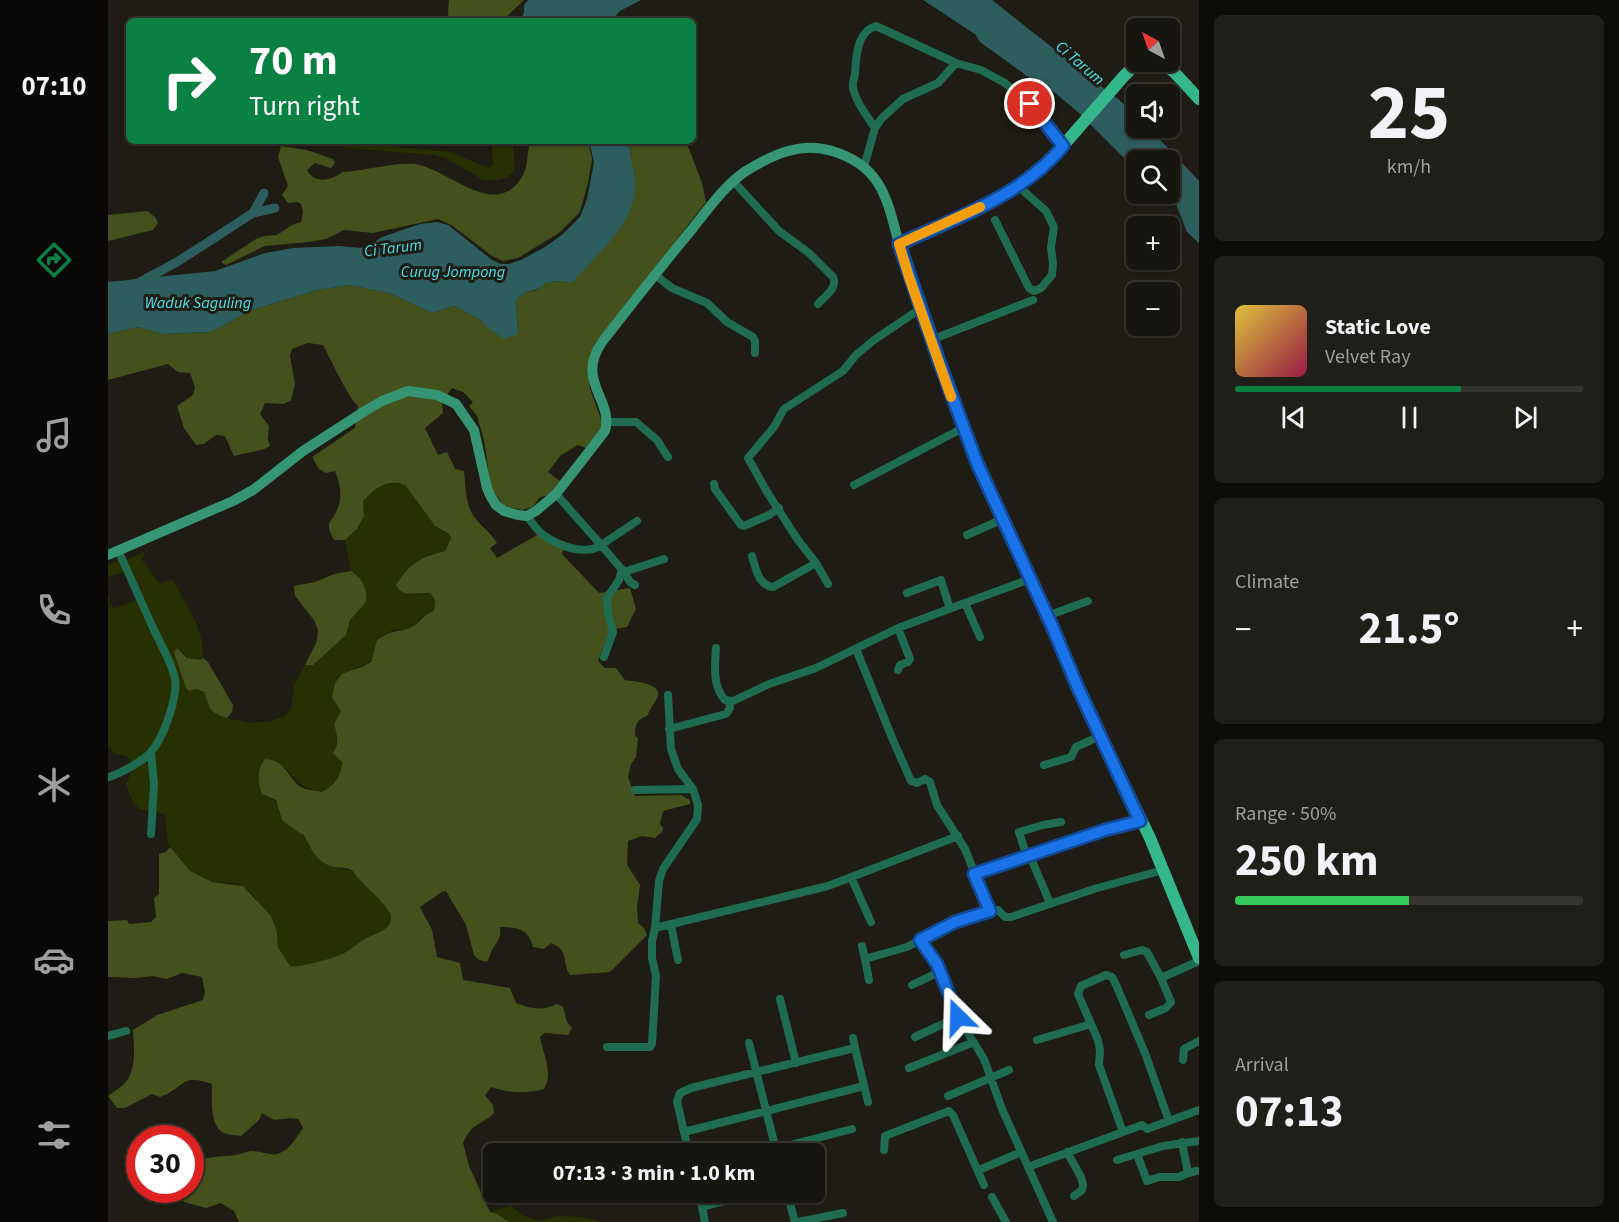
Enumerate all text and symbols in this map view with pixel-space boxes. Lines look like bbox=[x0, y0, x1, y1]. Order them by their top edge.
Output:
north arrow bbox=[1126, 18, 1180, 72]
map controls bbox=[1126, 18, 1180, 336]
text: 70 m bbox=[249, 31, 338, 91]
water label: Ci Tarum bbox=[1051, 36, 1109, 90]
icon: right bbox=[150, 42, 228, 120]
text: 25 bbox=[1368, 58, 1450, 169]
text: 07:10 bbox=[21, 67, 87, 106]
pin bbox=[1004, 78, 1055, 129]
button: sound bbox=[1126, 84, 1180, 138]
text: Turn right bbox=[249, 87, 360, 126]
icon: arrive bbox=[1013, 87, 1046, 120]
button: search bbox=[1126, 150, 1180, 204]
text: km/h bbox=[1387, 153, 1431, 181]
button: + bbox=[1126, 216, 1180, 270]
water label: Ci Tarum bbox=[363, 234, 423, 262]
icon: directions bbox=[33, 239, 75, 281]
water label: Curug Jompong bbox=[401, 261, 505, 283]
button: − bbox=[1126, 282, 1180, 336]
water label: Waduk Saguling bbox=[145, 292, 251, 314]
text: Static Love bbox=[1325, 311, 1431, 343]
text: Velvet Ray bbox=[1325, 343, 1411, 371]
icon: previous bbox=[1277, 401, 1310, 434]
icon: pause bbox=[1393, 401, 1426, 434]
icon: next bbox=[1509, 401, 1542, 434]
icon: music bbox=[33, 414, 75, 456]
text: Climate bbox=[1235, 568, 1299, 596]
icon: phone bbox=[33, 589, 75, 631]
text: 21.5° bbox=[1358, 597, 1460, 661]
text: − bbox=[1235, 606, 1251, 653]
text: + bbox=[1567, 606, 1583, 653]
icon: climate bbox=[33, 764, 75, 806]
text: Range · 50% bbox=[1235, 800, 1336, 828]
text: 250 km bbox=[1235, 829, 1379, 893]
icon: car bbox=[33, 939, 75, 981]
position arrow bbox=[926, 985, 990, 1049]
text: Arrival bbox=[1235, 1051, 1289, 1079]
text: 07:13 bbox=[1235, 1080, 1344, 1144]
icon: filters bbox=[33, 1114, 75, 1156]
speed limit sign: 30 bbox=[126, 1125, 204, 1203]
text: 07:13 · 3 min · 1.0 km bbox=[553, 1157, 755, 1189]

